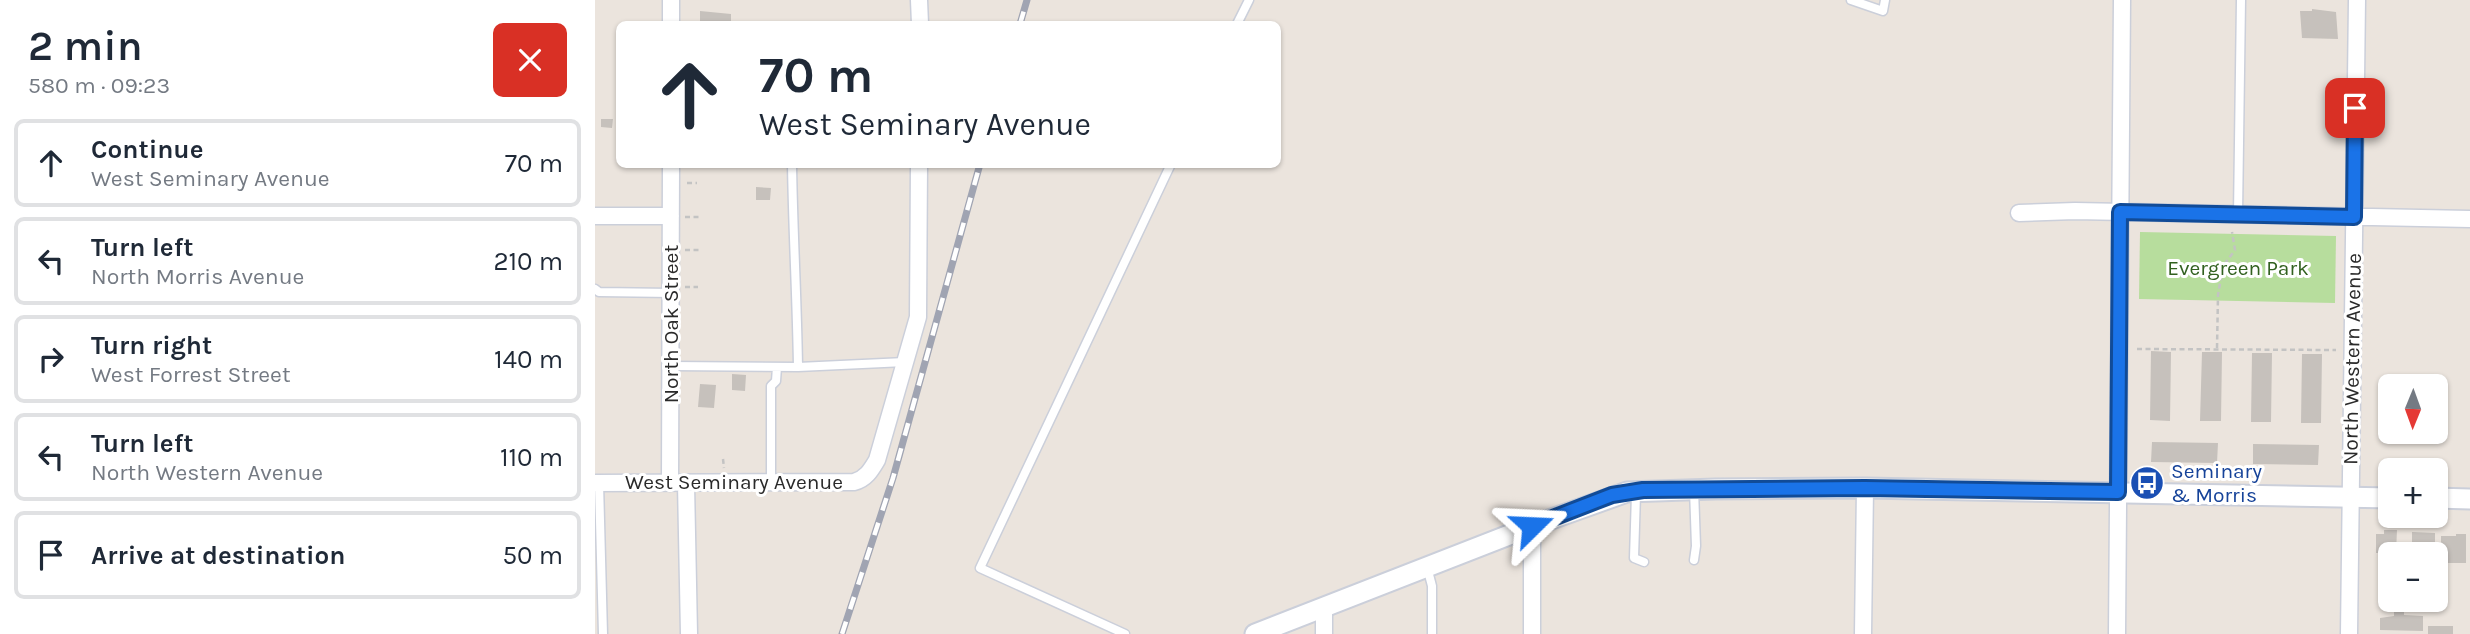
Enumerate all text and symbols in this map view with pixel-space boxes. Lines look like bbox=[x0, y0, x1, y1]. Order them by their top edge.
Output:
text: 2 min bbox=[28, 21, 143, 71]
button: close bbox=[493, 23, 567, 97]
text: 70 m bbox=[759, 47, 873, 104]
icon: ahead bbox=[644, 49, 735, 140]
text: 580 m · 09:23 bbox=[28, 72, 170, 99]
pin bbox=[2325, 78, 2385, 138]
icon: arrive bbox=[2336, 89, 2374, 127]
text: West Seminary Avenue bbox=[759, 106, 1091, 143]
text: Continue bbox=[91, 134, 203, 165]
icon: ahead bbox=[32, 144, 70, 182]
text: 70 m bbox=[505, 148, 563, 179]
text: West Seminary Avenue bbox=[91, 165, 330, 192]
text: Turn left bbox=[91, 232, 193, 263]
icon: left bbox=[32, 242, 70, 280]
street label: North Oak Street bbox=[659, 245, 683, 403]
text: 210 m bbox=[493, 246, 563, 277]
street label: North Western Avenue bbox=[2338, 253, 2366, 465]
park label: Evergreen Park bbox=[2167, 256, 2309, 280]
text: North Morris Avenue bbox=[91, 263, 304, 290]
text: Turn right bbox=[91, 330, 212, 361]
icon: right bbox=[32, 340, 70, 378]
text: 140 m bbox=[494, 344, 563, 375]
text: West Forrest Street bbox=[91, 361, 291, 388]
north arrow bbox=[2378, 374, 2448, 444]
map controls bbox=[2378, 374, 2448, 612]
text: Turn left bbox=[91, 428, 193, 459]
icon: left bbox=[32, 438, 70, 476]
text: 110 m bbox=[500, 442, 563, 473]
button: + bbox=[2378, 458, 2448, 528]
text: North Western Avenue bbox=[91, 459, 323, 486]
place label: Seminary & Morris bbox=[2171, 459, 2262, 507]
bus stop icon: Seminary & Morris bbox=[2128, 464, 2166, 502]
street label: West Seminary Avenue bbox=[625, 470, 843, 494]
position arrow bbox=[1495, 489, 1569, 563]
icon: arrive bbox=[32, 536, 70, 574]
text: Arrive at destination bbox=[91, 540, 345, 571]
text: 50 m bbox=[502, 540, 563, 571]
button: − bbox=[2378, 542, 2448, 612]

